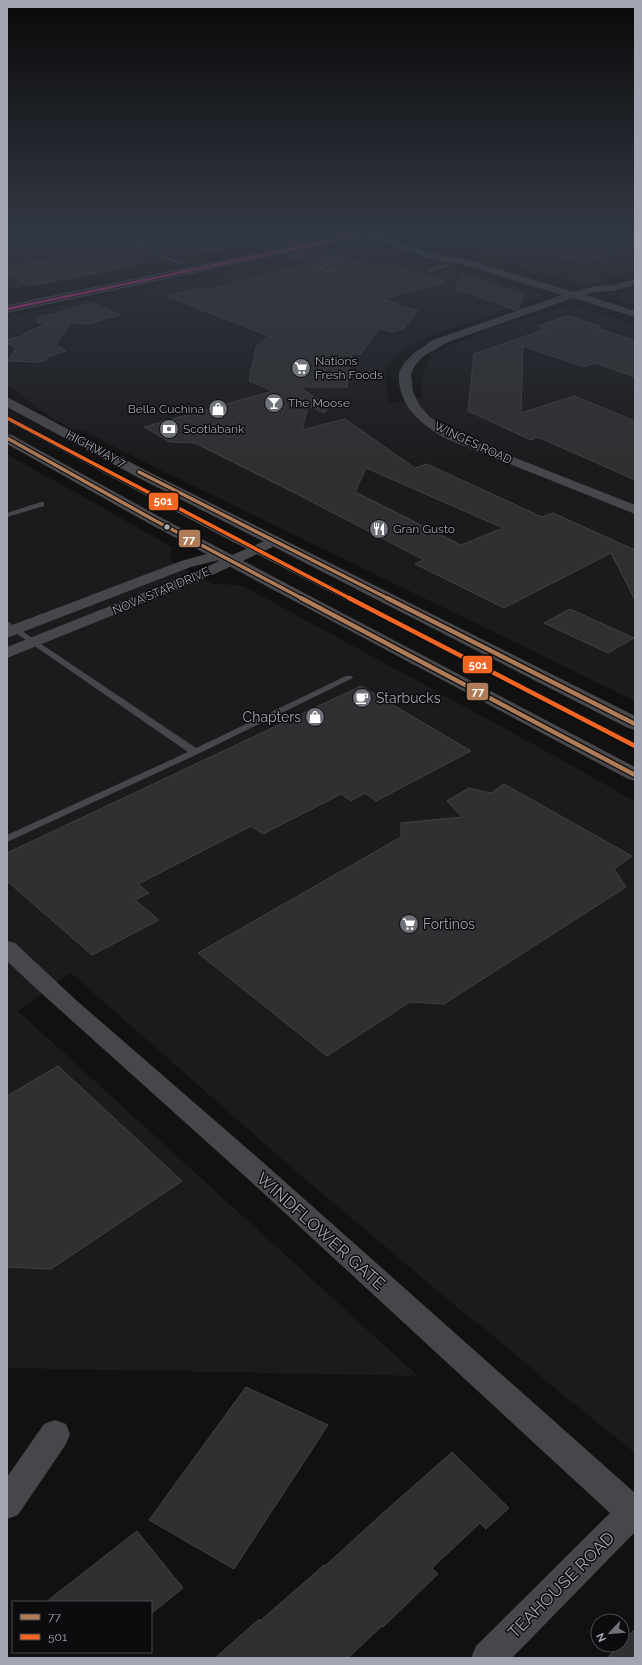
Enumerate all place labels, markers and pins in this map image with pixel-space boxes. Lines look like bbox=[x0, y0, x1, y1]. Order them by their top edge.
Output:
place label: Nations Fresh Foods bbox=[315, 354, 383, 382]
supermarket icon: Nations Fresh Foods bbox=[290, 357, 312, 379]
bar icon: The Moose bbox=[263, 392, 285, 414]
place label: The Moose bbox=[288, 396, 350, 410]
shop icon: Bella Cuchina bbox=[207, 398, 229, 420]
place label: Bella Cuchina bbox=[128, 402, 204, 416]
bank icon: Scotiabank bbox=[158, 418, 180, 440]
place label: Scotiabank bbox=[183, 422, 245, 436]
restaurant icon: Gran Gusto bbox=[368, 518, 390, 540]
unlabelled marker bbox=[162, 522, 172, 532]
place label: Gran Gusto bbox=[393, 522, 455, 536]
cafe icon: Starbucks bbox=[351, 687, 373, 709]
place label: Starbucks bbox=[376, 690, 441, 706]
shop icon: Chapters bbox=[304, 706, 326, 728]
place label: Chapters bbox=[243, 709, 301, 725]
supermarket icon: Fortinos bbox=[398, 913, 420, 935]
place label: Fortinos bbox=[423, 916, 475, 932]

